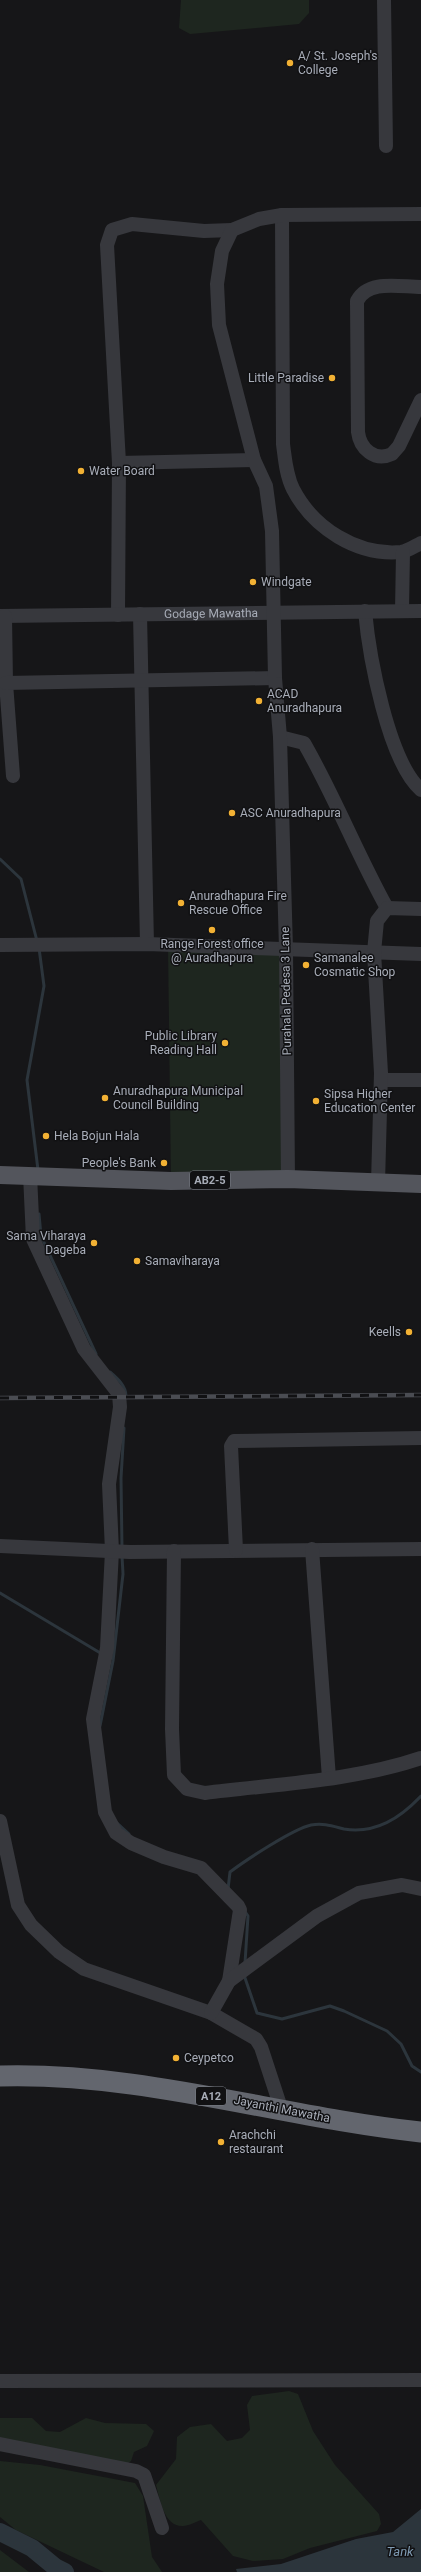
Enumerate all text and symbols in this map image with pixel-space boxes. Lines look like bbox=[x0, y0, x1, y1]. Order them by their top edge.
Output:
place label: A/ St. Joseph's College bbox=[298, 49, 378, 77]
marker: A/ St. Joseph's College bbox=[285, 58, 295, 68]
place label: Little Paradise bbox=[248, 371, 324, 385]
marker: Little Paradise bbox=[327, 373, 337, 383]
place label: Water Board bbox=[89, 464, 155, 478]
marker: Water Board bbox=[76, 466, 86, 476]
place label: Windgate bbox=[261, 575, 312, 589]
marker: Windgate bbox=[248, 577, 258, 587]
street label: Godage Mawatha bbox=[164, 606, 258, 621]
place label: ACAD Anuradhapura bbox=[267, 687, 342, 715]
marker: ACAD Anuradhapura bbox=[254, 696, 264, 706]
place label: ASC Anuradhapura bbox=[240, 806, 341, 820]
marker: ASC Anuradhapura bbox=[227, 808, 237, 818]
place label: Anuradhapura Fire Rescue Office bbox=[189, 889, 287, 917]
marker: Anuradhapura Fire Rescue Office bbox=[176, 898, 186, 908]
marker: Range Forest office @ Auradhapura bbox=[207, 925, 217, 935]
street label: Purahala Pedesa 3 Lane bbox=[278, 927, 294, 1055]
place label: Range Forest office @ Auradhapura bbox=[160, 937, 264, 965]
place label: Samanalee Cosmatic Shop bbox=[314, 951, 396, 979]
marker: Samanalee Cosmatic Shop bbox=[301, 960, 311, 970]
place label: Public Library Reading Hall bbox=[145, 1029, 217, 1057]
marker: Public Library Reading Hall bbox=[220, 1038, 230, 1048]
place label: Anuradhapura Municipal Council Building bbox=[113, 1084, 243, 1112]
place label: Sipsa Higher Education Center bbox=[324, 1087, 415, 1115]
marker: Anuradhapura Municipal Council Building bbox=[100, 1093, 110, 1103]
marker: Sipsa Higher Education Center bbox=[311, 1096, 321, 1106]
place label: Hela Bojun Hala bbox=[54, 1129, 139, 1143]
marker: Hela Bojun Hala bbox=[41, 1131, 51, 1141]
place label: People's Bank bbox=[82, 1156, 157, 1170]
marker: People's Bank bbox=[159, 1158, 169, 1168]
road number: AB2-5 bbox=[190, 1171, 230, 1189]
place label: Sama Viharaya Dageba bbox=[6, 1229, 86, 1257]
marker: Sama Viharaya Dageba bbox=[89, 1238, 99, 1248]
place label: Samaviharaya bbox=[145, 1254, 220, 1268]
marker: Samaviharaya bbox=[132, 1256, 142, 1266]
place label: Keells bbox=[369, 1325, 401, 1339]
marker: Keells bbox=[404, 1327, 414, 1337]
place label: Ceypetco bbox=[184, 2051, 234, 2065]
marker: Ceypetco bbox=[171, 2053, 181, 2063]
road number: A12 bbox=[196, 2087, 226, 2105]
street label: Jayanthi Mawatha bbox=[233, 2093, 331, 2125]
place label: Arachchi restaurant bbox=[229, 2128, 284, 2156]
marker: Arachchi restaurant bbox=[216, 2137, 226, 2147]
water label: Tank bbox=[386, 2544, 414, 2559]

